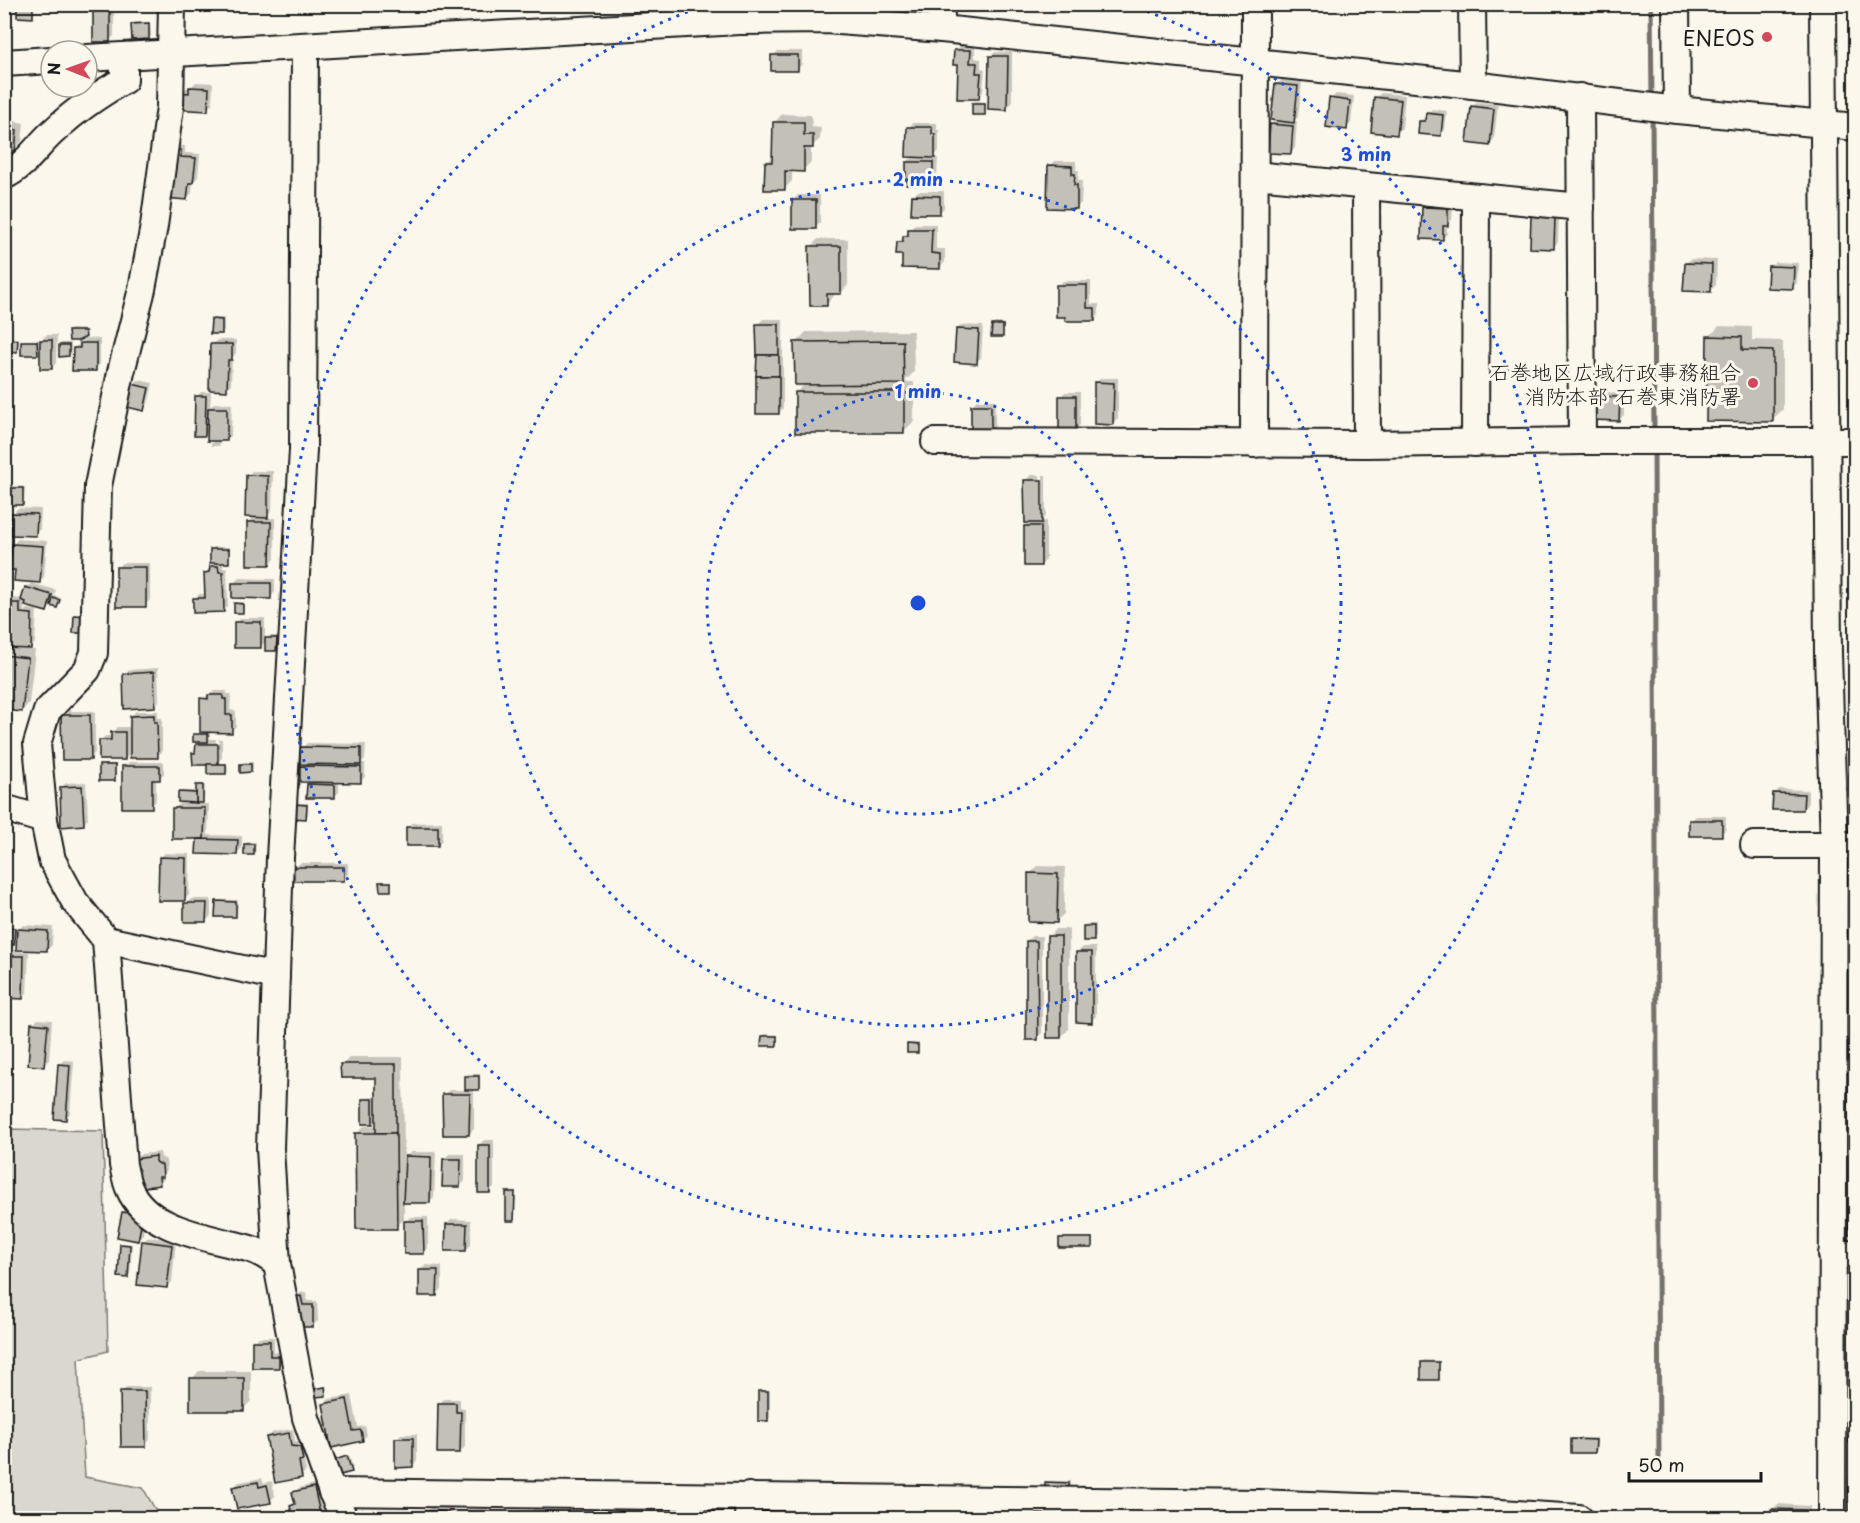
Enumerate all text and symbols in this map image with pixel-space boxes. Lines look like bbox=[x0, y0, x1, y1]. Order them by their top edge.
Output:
place label: ENEOS bbox=[1683, 21, 1755, 53]
marker: ENEOS bbox=[1760, 30, 1774, 44]
north arrow bbox=[39, 39, 99, 99]
text: N bbox=[41, 62, 65, 75]
text: 3 min bbox=[1341, 140, 1391, 167]
text: 2 min bbox=[893, 165, 943, 192]
place label: 石巻地区広域行政事務組合 消防本部 石巻東消防署 bbox=[1489, 355, 1741, 411]
marker: 石巻地区広域行政事務組合 消防本部 石巻東消防署 bbox=[1746, 376, 1760, 390]
text: 1 min bbox=[895, 377, 941, 404]
centre of rings bbox=[908, 593, 928, 613]
scale bar bbox=[1629, 1445, 1761, 1483]
text: 50 m bbox=[1638, 1451, 1685, 1478]

